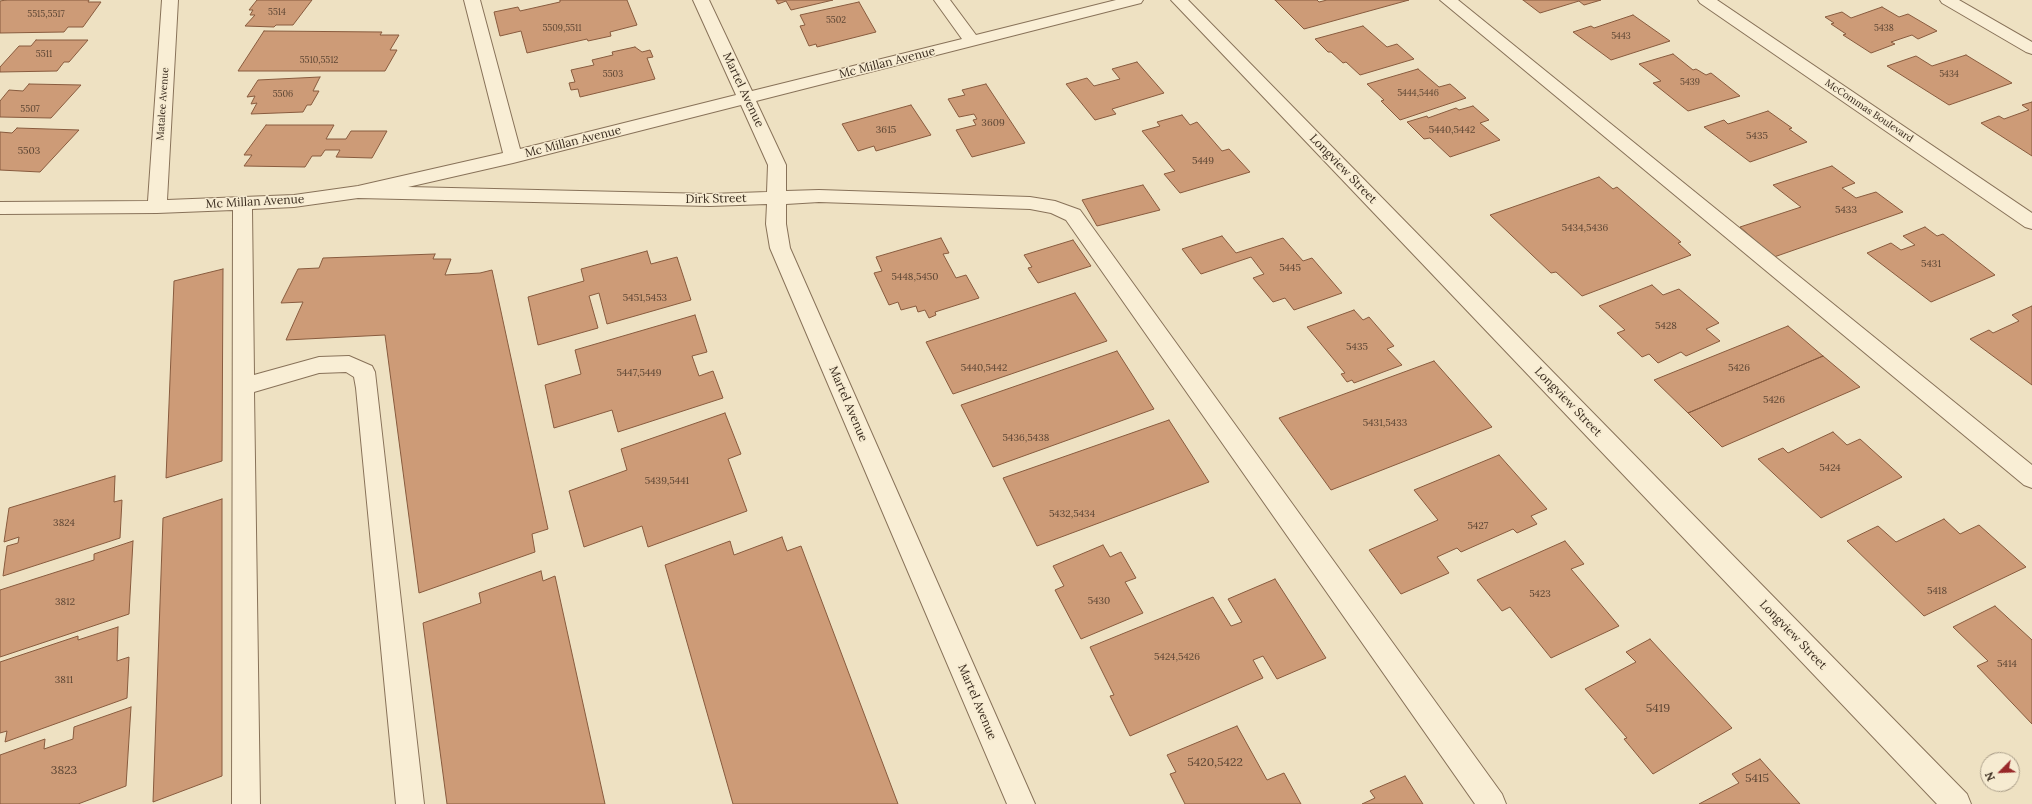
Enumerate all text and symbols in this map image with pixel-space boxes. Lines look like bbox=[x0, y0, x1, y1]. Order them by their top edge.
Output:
house number: 5514 bbox=[268, 7, 286, 17]
house number: 5515,5517 bbox=[27, 9, 65, 19]
house number: 5502 bbox=[826, 15, 846, 25]
house number: 5509,5511 bbox=[542, 23, 582, 33]
house number: 5438 bbox=[1874, 23, 1894, 33]
house number: 5443 bbox=[1611, 31, 1631, 41]
street label: Mc Millan Avenue bbox=[837, 44, 937, 82]
house number: 5511 bbox=[36, 49, 52, 59]
street label: Martel Avenue bbox=[719, 50, 767, 130]
house number: 5510,5512 bbox=[300, 55, 338, 65]
street label: Matalee Avenue bbox=[154, 67, 172, 141]
house number: 5503 bbox=[603, 69, 623, 79]
house number: 5434 bbox=[1939, 69, 1959, 79]
house number: 5439 bbox=[1680, 77, 1700, 87]
street label: McCommas Boulevard bbox=[1823, 77, 1915, 145]
house number: 5444,5446 bbox=[1397, 88, 1439, 98]
house number: 5506 bbox=[273, 89, 293, 99]
house number: 5507 bbox=[20, 104, 40, 114]
house number: 3609 bbox=[981, 117, 1005, 129]
street label: Mc Millan Avenue bbox=[523, 123, 623, 161]
house number: 3615 bbox=[876, 124, 896, 136]
house number: 5440,5442 bbox=[1429, 124, 1475, 136]
house number: 5435 bbox=[1746, 130, 1768, 142]
street label: Longview Street bbox=[1306, 131, 1380, 207]
house number: 5503 bbox=[18, 145, 40, 157]
house number: 5449 bbox=[1192, 155, 1214, 167]
street label: Dirk Street bbox=[685, 191, 747, 207]
street label: Mc Millan Avenue bbox=[205, 192, 305, 212]
house number: 5433 bbox=[1835, 204, 1857, 216]
house number: 5434,5436 bbox=[1562, 222, 1608, 234]
house number: 5431 bbox=[1921, 258, 1941, 270]
house number: 5445 bbox=[1279, 262, 1301, 274]
house number: 5448,5450 bbox=[892, 271, 938, 283]
house number: 5451,5453 bbox=[623, 292, 667, 304]
house number: 5428 bbox=[1655, 320, 1677, 332]
house number: 5435 bbox=[1346, 341, 1368, 353]
house number: 5440,5442 bbox=[961, 362, 1007, 374]
house number: 5426 bbox=[1728, 362, 1750, 374]
street label: Martel Avenue bbox=[826, 364, 870, 444]
street label: Longview Street bbox=[1531, 364, 1605, 440]
house number: 5447,5449 bbox=[616, 367, 662, 379]
house number: 5426 bbox=[1763, 394, 1785, 406]
house number: 5431,5433 bbox=[1363, 417, 1407, 429]
house number: 5436,5438 bbox=[1003, 432, 1049, 444]
house number: 5424 bbox=[1819, 462, 1841, 474]
house number: 5439,5441 bbox=[645, 475, 689, 487]
house number: 5432,5434 bbox=[1049, 508, 1095, 520]
house number: 3824 bbox=[53, 517, 75, 529]
house number: 5427 bbox=[1468, 520, 1488, 532]
house number: 5418 bbox=[1927, 585, 1947, 597]
house number: 5423 bbox=[1529, 588, 1551, 600]
house number: 5430 bbox=[1088, 595, 1110, 607]
house number: 3812 bbox=[55, 596, 75, 608]
street label: Longview Street bbox=[1756, 597, 1830, 673]
house number: 5424,5426 bbox=[1154, 651, 1200, 663]
house number: 5414 bbox=[1997, 658, 2017, 670]
street label: Martel Avenue bbox=[955, 662, 999, 742]
house number: 3811 bbox=[55, 674, 73, 686]
house number: 5419 bbox=[1646, 702, 1670, 716]
north arrow bbox=[1980, 752, 2020, 792]
house number: 5420,5422 bbox=[1187, 756, 1243, 770]
house number: 3823 bbox=[51, 764, 77, 778]
text: N bbox=[1982, 770, 1998, 783]
house number: 5415 bbox=[1745, 772, 1769, 786]

